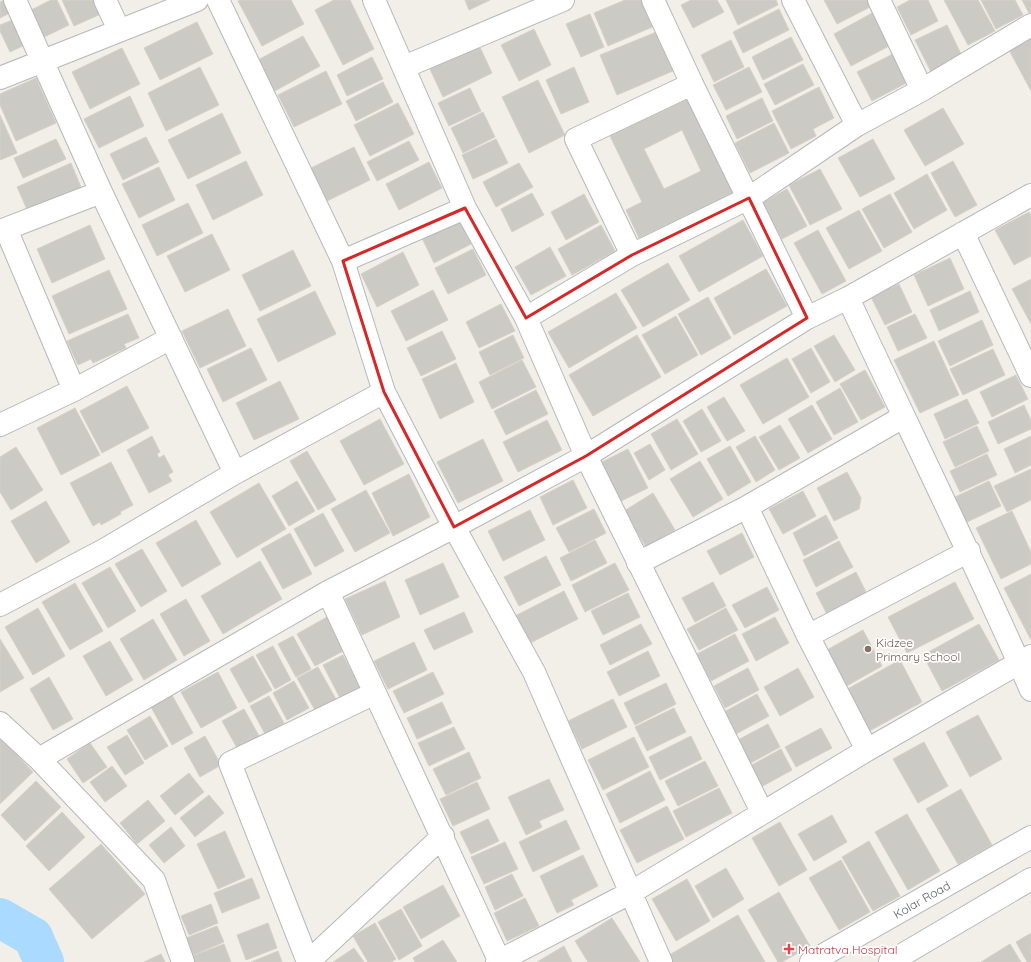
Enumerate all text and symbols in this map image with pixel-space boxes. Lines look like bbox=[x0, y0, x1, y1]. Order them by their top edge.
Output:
place label: Kidzee Primary School bbox=[876, 635, 960, 664]
marker: Kidzee Primary School bbox=[863, 644, 873, 654]
street label: Kolar Road bbox=[890, 877, 952, 921]
place label: Matratva Hospital bbox=[798, 942, 897, 957]
marker: Matratva Hospital bbox=[783, 943, 795, 955]

